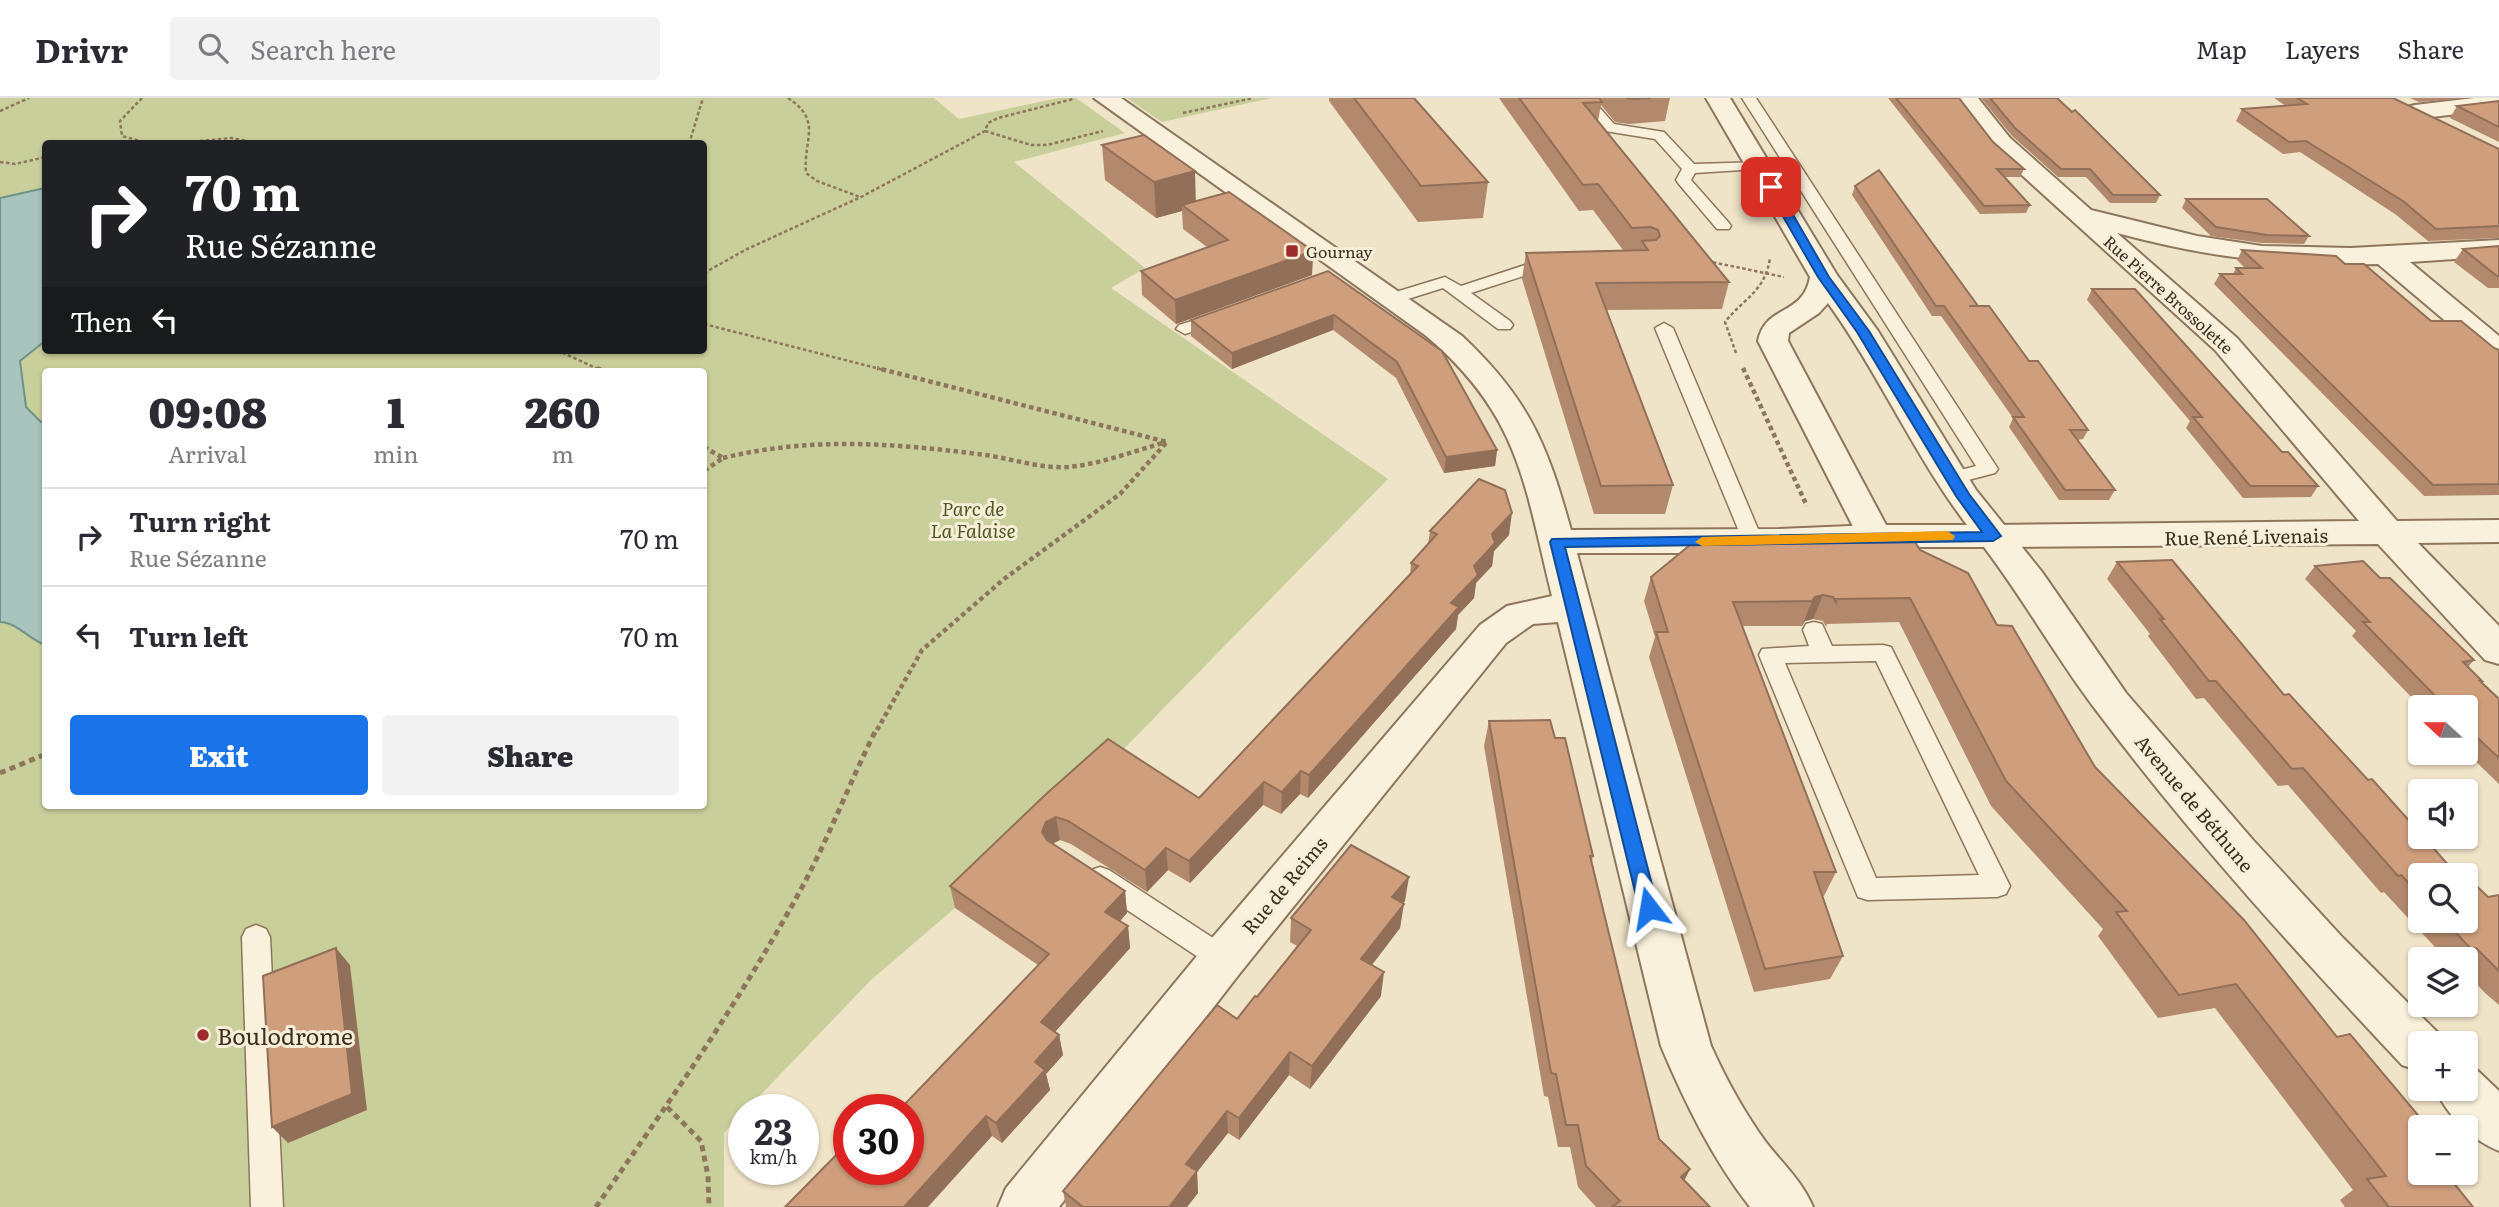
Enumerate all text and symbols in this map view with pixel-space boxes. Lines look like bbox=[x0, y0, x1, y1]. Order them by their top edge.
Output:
search box bbox=[170, 17, 660, 80]
text: Drivr bbox=[35, 24, 128, 73]
icon: search bbox=[194, 29, 232, 67]
text: Search here bbox=[250, 29, 396, 68]
text: Map bbox=[2196, 31, 2247, 66]
text: Layers bbox=[2285, 31, 2359, 66]
text: Share bbox=[2397, 31, 2464, 66]
text: 70 m bbox=[185, 153, 300, 226]
pin bbox=[1741, 157, 1801, 217]
icon: right bbox=[70, 168, 161, 259]
icon: arrive bbox=[1752, 168, 1790, 206]
text: Rue Sézanne bbox=[185, 220, 377, 268]
street label: Rue Pierre Brossolette bbox=[2099, 229, 2239, 359]
place label: Gournay bbox=[1306, 239, 1373, 263]
marker: Gournay bbox=[1284, 243, 1300, 259]
text: Then bbox=[70, 301, 132, 340]
icon: left bbox=[146, 301, 184, 339]
text: 09:08 bbox=[148, 379, 267, 441]
text: 1 bbox=[387, 379, 405, 441]
text: 260 bbox=[525, 379, 601, 441]
text: Arrival bbox=[168, 436, 247, 470]
text: min bbox=[373, 436, 418, 470]
text: m bbox=[552, 436, 574, 470]
park label: Parc de La Falaise bbox=[930, 494, 1016, 544]
text: Turn right bbox=[129, 501, 271, 540]
icon: right bbox=[70, 518, 108, 556]
text: 70 m bbox=[620, 518, 679, 557]
street label: Rue René Livenais bbox=[2164, 521, 2328, 551]
text: Rue Sézanne bbox=[129, 540, 267, 574]
icon: left bbox=[70, 616, 108, 654]
text: Turn left bbox=[129, 616, 248, 655]
text: 70 m bbox=[620, 616, 679, 655]
north arrow bbox=[2408, 695, 2478, 765]
map controls bbox=[2408, 695, 2478, 1185]
button: Exit bbox=[70, 715, 368, 795]
button: Share bbox=[382, 715, 679, 795]
street label: Avenue de Béthune bbox=[2129, 728, 2261, 878]
button: sound bbox=[2408, 779, 2478, 849]
street label: Rue de Reims bbox=[1235, 830, 1334, 940]
button: search bbox=[2408, 863, 2478, 933]
position arrow bbox=[1612, 871, 1686, 945]
button: layers bbox=[2408, 947, 2478, 1017]
place label: Boulodrome bbox=[217, 1018, 353, 1052]
marker: Boulodrome bbox=[195, 1027, 211, 1043]
button: + bbox=[2408, 1031, 2478, 1101]
speed limit sign: 30 bbox=[833, 1094, 924, 1185]
text: 23 bbox=[754, 1104, 793, 1156]
button: − bbox=[2408, 1115, 2478, 1185]
text: km/h bbox=[750, 1143, 797, 1170]

